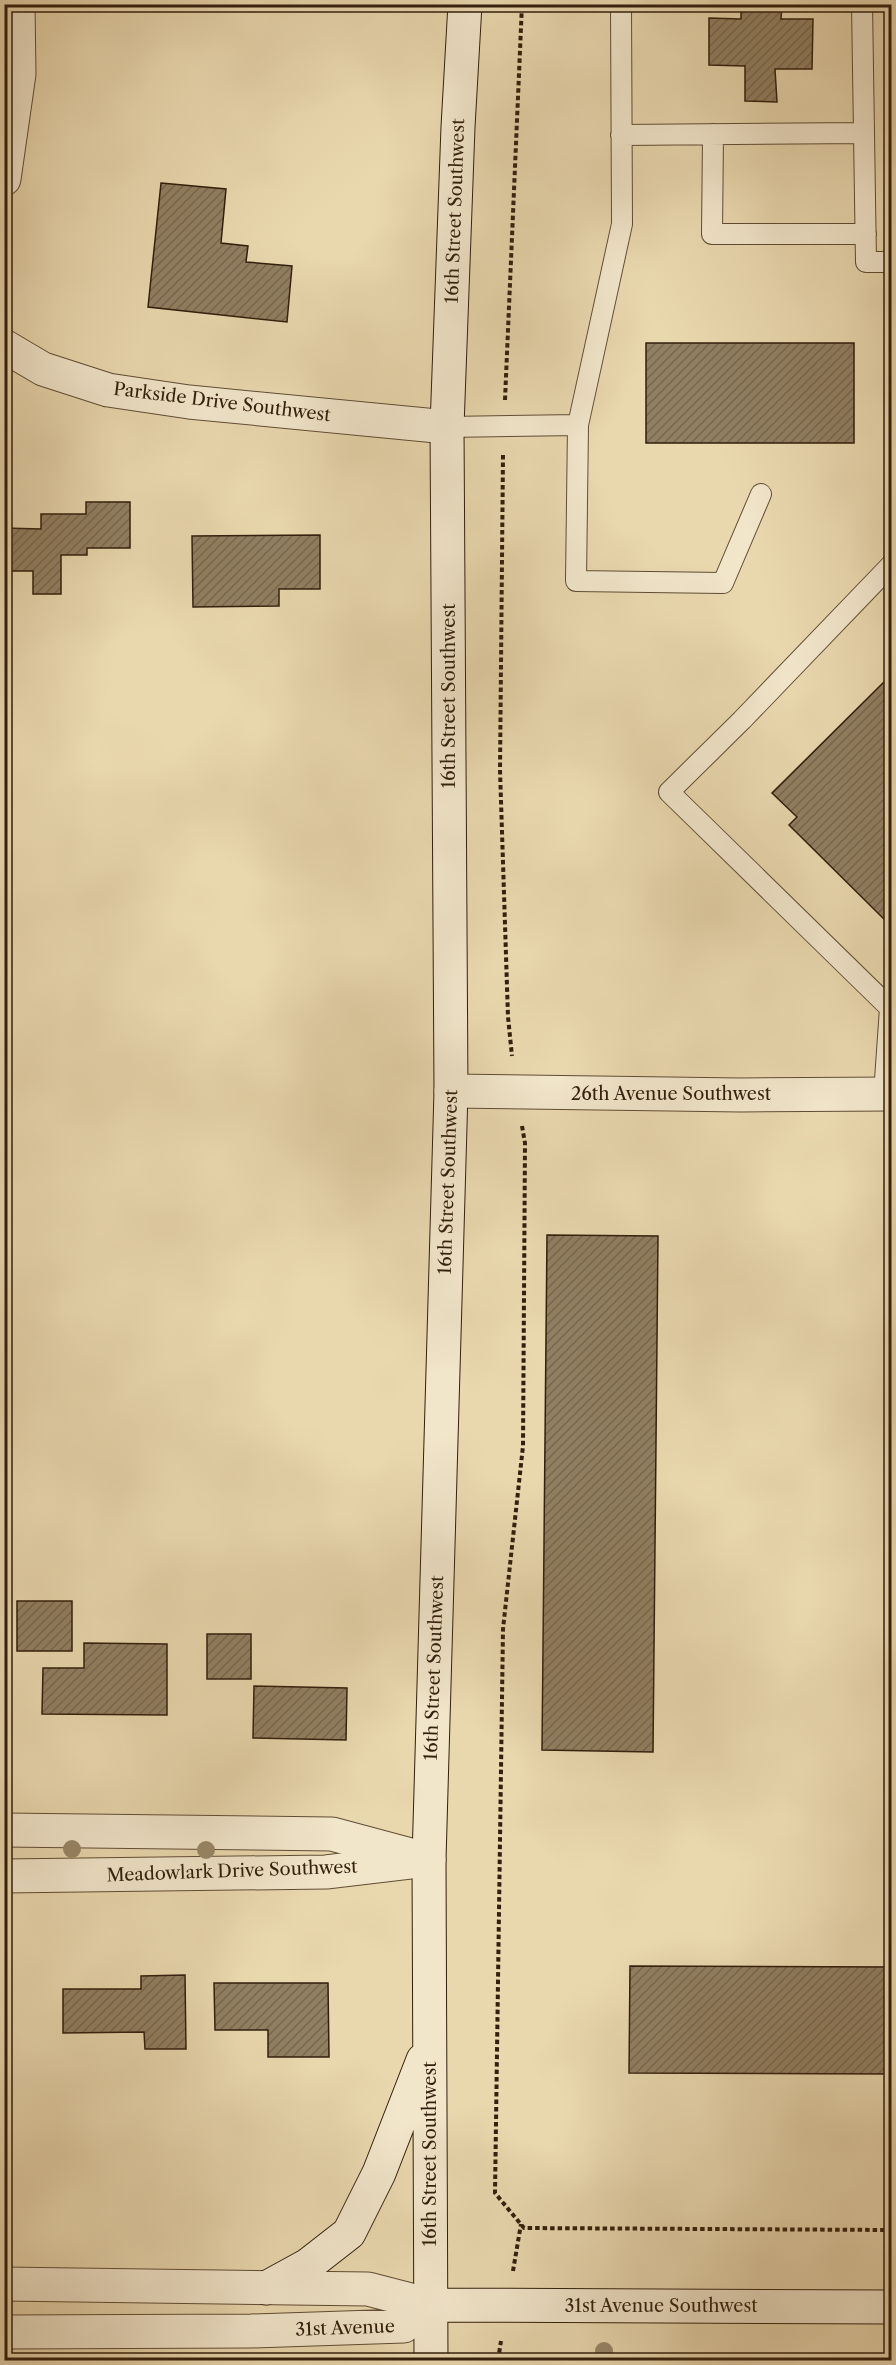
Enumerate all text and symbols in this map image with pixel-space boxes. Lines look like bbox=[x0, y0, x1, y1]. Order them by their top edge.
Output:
street label: 16th Street Southwest bbox=[441, 118, 469, 304]
street label: Parkside Drive Southwest bbox=[112, 378, 332, 426]
street label: 16th Street Southwest bbox=[438, 603, 460, 789]
street label: 26th Avenue Southwest bbox=[571, 1083, 772, 1105]
street label: 16th Street Southwest bbox=[434, 1089, 462, 1275]
street label: 16th Street Southwest bbox=[420, 1575, 448, 1761]
street label: Meadowlark Drive Southwest bbox=[106, 1856, 359, 1886]
street label: 16th Street Southwest bbox=[419, 2061, 441, 2247]
street label: 31st Avenue Southwest bbox=[564, 2295, 758, 2317]
street label: 31st Avenue bbox=[295, 2315, 395, 2341]

